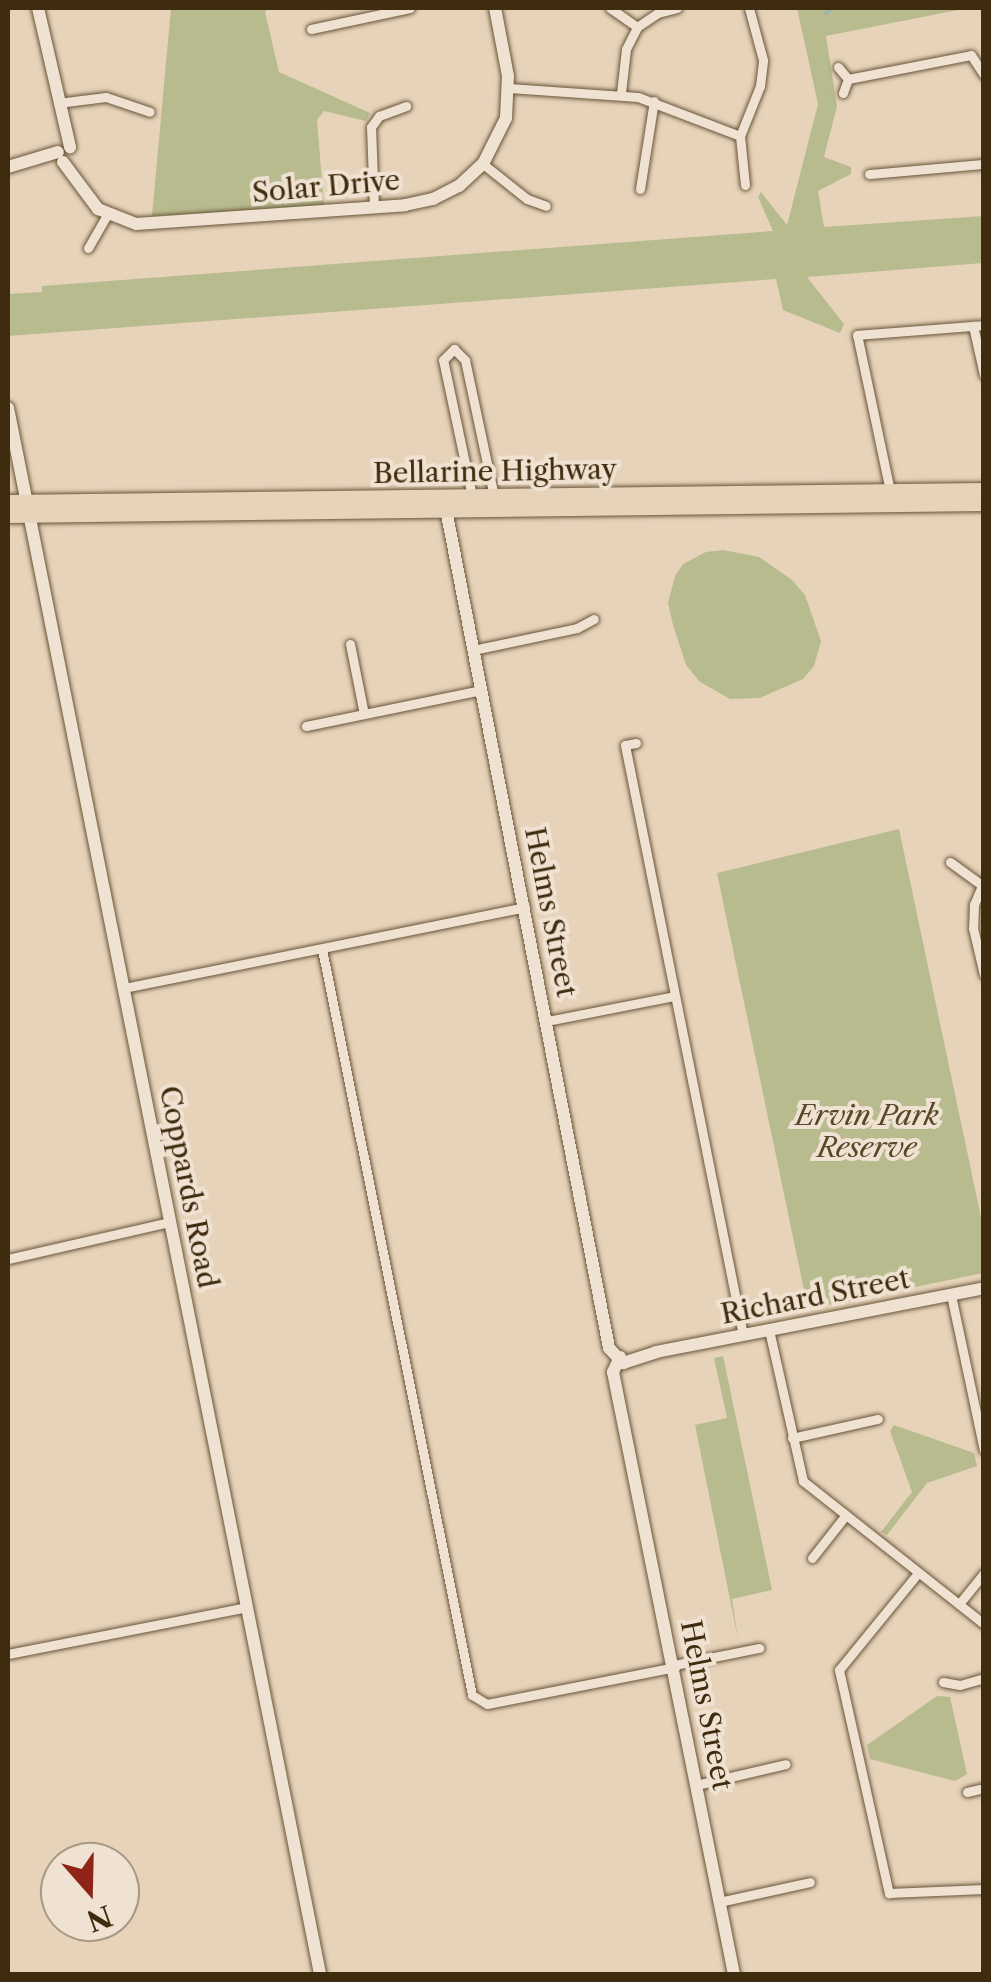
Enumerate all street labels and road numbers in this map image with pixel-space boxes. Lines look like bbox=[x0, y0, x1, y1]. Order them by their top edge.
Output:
street label: Solar Drive bbox=[250, 163, 402, 209]
street label: Bellarine Highway bbox=[373, 452, 617, 490]
street label: Helms Street bbox=[518, 824, 584, 1000]
street label: Coppards Road bbox=[153, 1083, 225, 1291]
street label: Richard Street bbox=[718, 1261, 912, 1331]
street label: Helms Street bbox=[674, 1617, 740, 1793]

